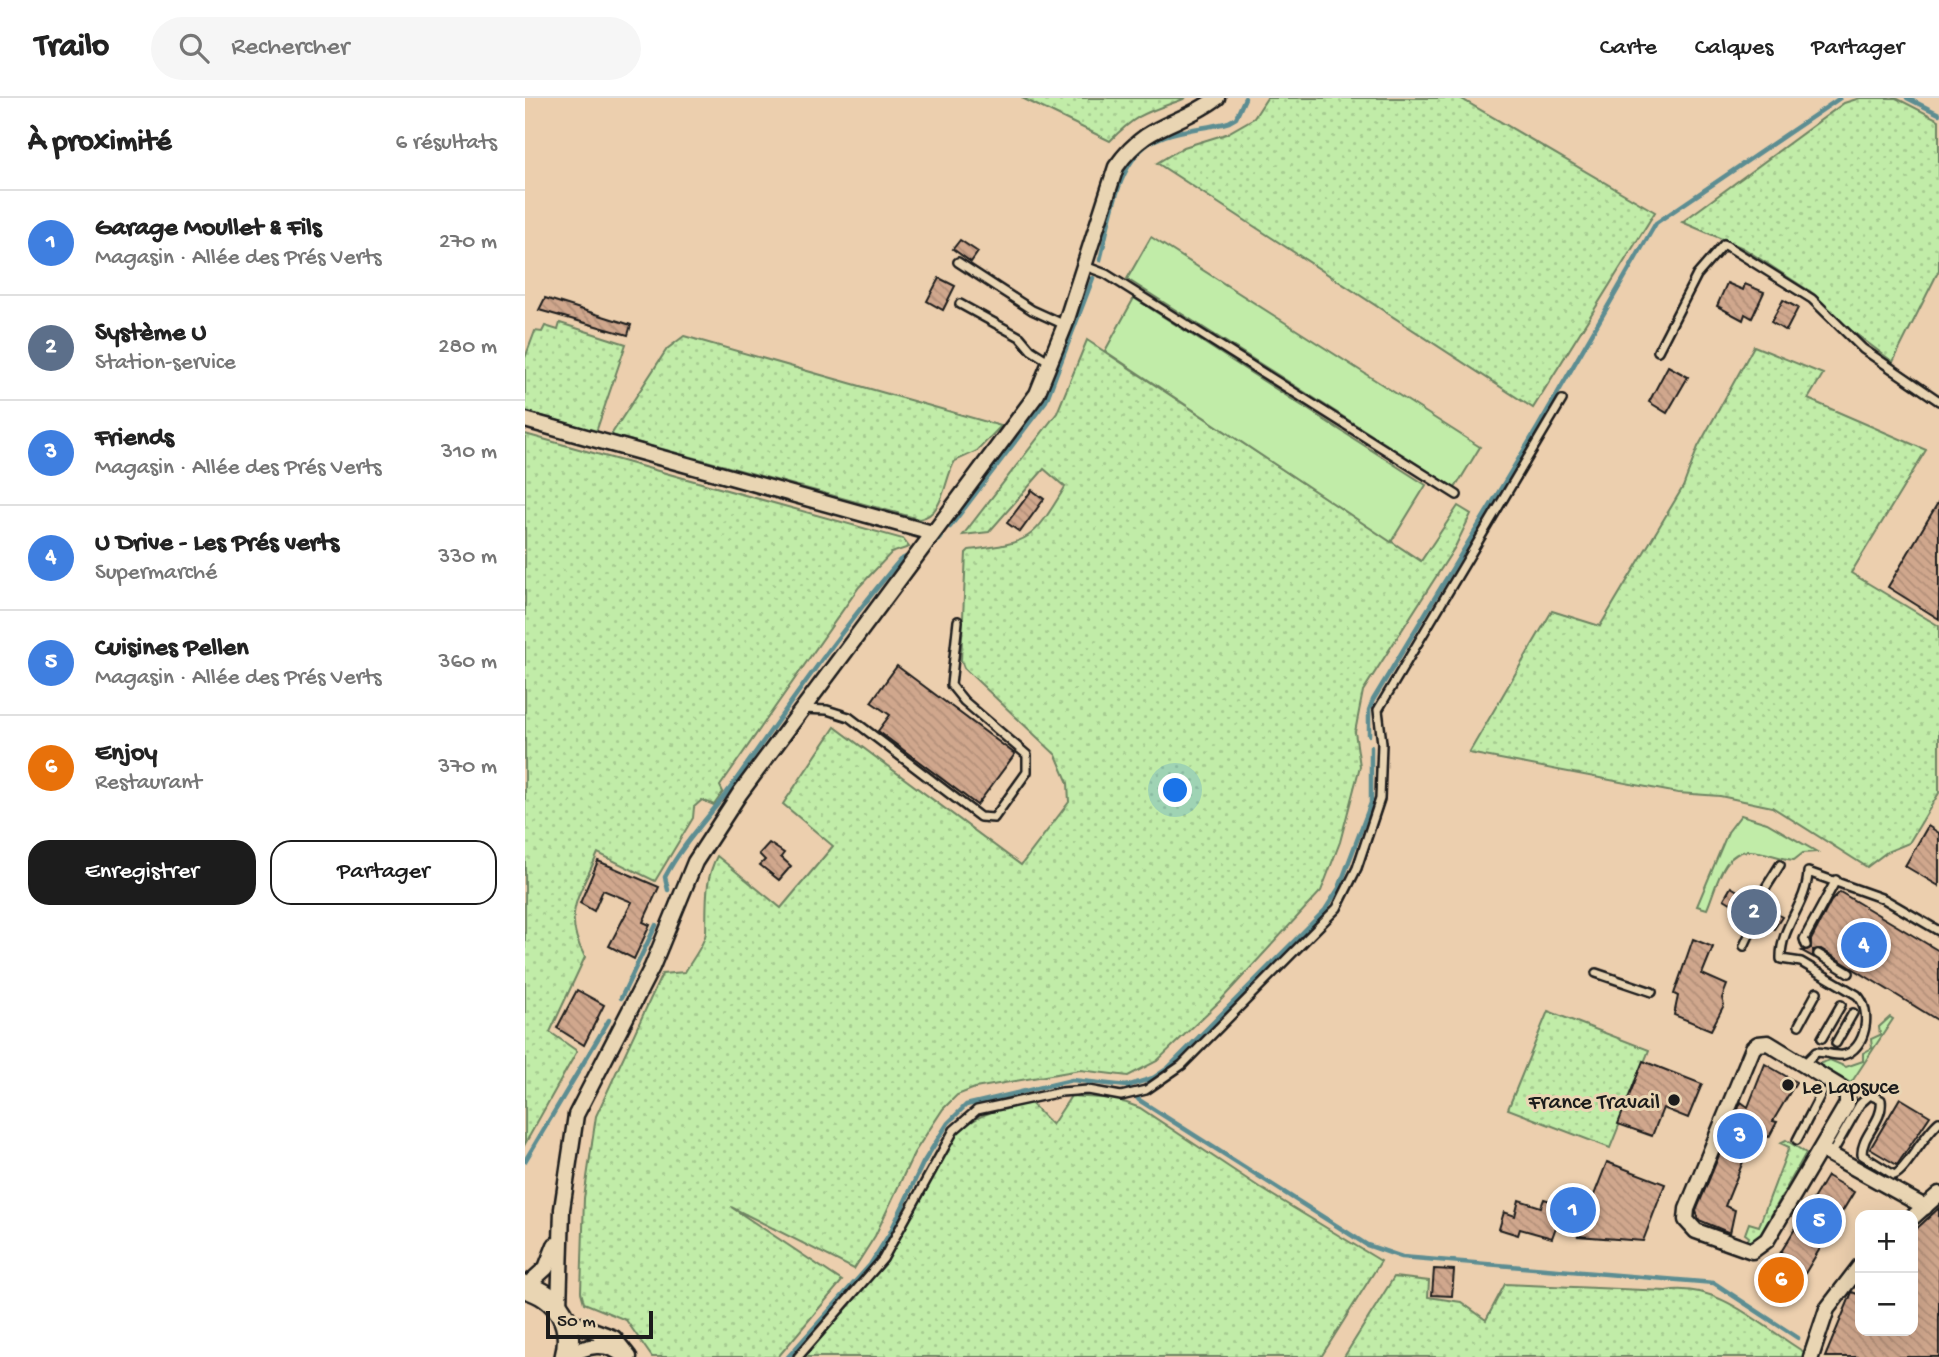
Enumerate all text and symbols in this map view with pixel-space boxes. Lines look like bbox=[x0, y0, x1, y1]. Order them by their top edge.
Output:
search box bbox=[151, 17, 641, 80]
text: Trailo bbox=[35, 29, 109, 67]
icon: search bbox=[175, 29, 213, 67]
text: Rechercher bbox=[231, 33, 349, 64]
text: Carte bbox=[1600, 34, 1657, 63]
text: Calques bbox=[1695, 34, 1773, 63]
text: Partager bbox=[1811, 34, 1904, 63]
text: À proximité bbox=[28, 126, 172, 161]
text: 6 résultats bbox=[396, 130, 497, 157]
text: Garage Moullet & Fils bbox=[95, 214, 322, 245]
text: 1 bbox=[46, 229, 56, 256]
text: 270 m bbox=[439, 229, 497, 256]
text: Magasin · Allée des Prés Verts bbox=[95, 245, 382, 272]
text: Système U bbox=[95, 319, 207, 350]
text: 2 bbox=[45, 334, 57, 361]
text: 280 m bbox=[438, 334, 497, 361]
text: Station-service bbox=[95, 350, 236, 377]
text: Friends bbox=[95, 424, 174, 455]
text: 3 bbox=[45, 439, 57, 466]
text: 310 m bbox=[441, 439, 497, 466]
text: Magasin · Allée des Prés Verts bbox=[95, 455, 382, 482]
text: U Drive - Les Prés verts bbox=[95, 529, 339, 560]
text: 4 bbox=[46, 544, 56, 571]
text: 330 m bbox=[438, 544, 497, 571]
text: Supermarché bbox=[95, 560, 217, 587]
text: Cuisines Pellen bbox=[95, 634, 249, 665]
text: 5 bbox=[45, 649, 57, 676]
text: 360 m bbox=[439, 649, 497, 676]
text: Magasin · Allée des Prés Verts bbox=[95, 665, 382, 692]
text: Enjoy bbox=[95, 739, 157, 770]
text: 6 bbox=[45, 754, 57, 781]
text: 370 m bbox=[438, 754, 497, 781]
text: Restaurant bbox=[95, 770, 202, 797]
your location bbox=[1158, 773, 1192, 807]
button: Enregistrer bbox=[28, 840, 256, 905]
button: Partager bbox=[270, 840, 497, 905]
pin: 2 bbox=[1731, 886, 1777, 938]
pin: 4 bbox=[1841, 919, 1887, 971]
place label: Le Lapsuce bbox=[1802, 1075, 1900, 1102]
marker: Le Lapsuce bbox=[1780, 1077, 1796, 1093]
place label: France Travail bbox=[1528, 1090, 1660, 1117]
marker: France Travail bbox=[1666, 1092, 1682, 1108]
pin: 3 bbox=[1717, 1110, 1763, 1162]
pin: 1 bbox=[1550, 1184, 1596, 1236]
pin: 5 bbox=[1796, 1195, 1842, 1247]
map controls bbox=[1855, 1210, 1918, 1336]
button: + bbox=[1855, 1210, 1918, 1273]
pin: 6 bbox=[1758, 1254, 1804, 1306]
button: − bbox=[1855, 1273, 1918, 1336]
scale bar bbox=[546, 1308, 653, 1340]
text: 50 m bbox=[557, 1311, 596, 1334]

